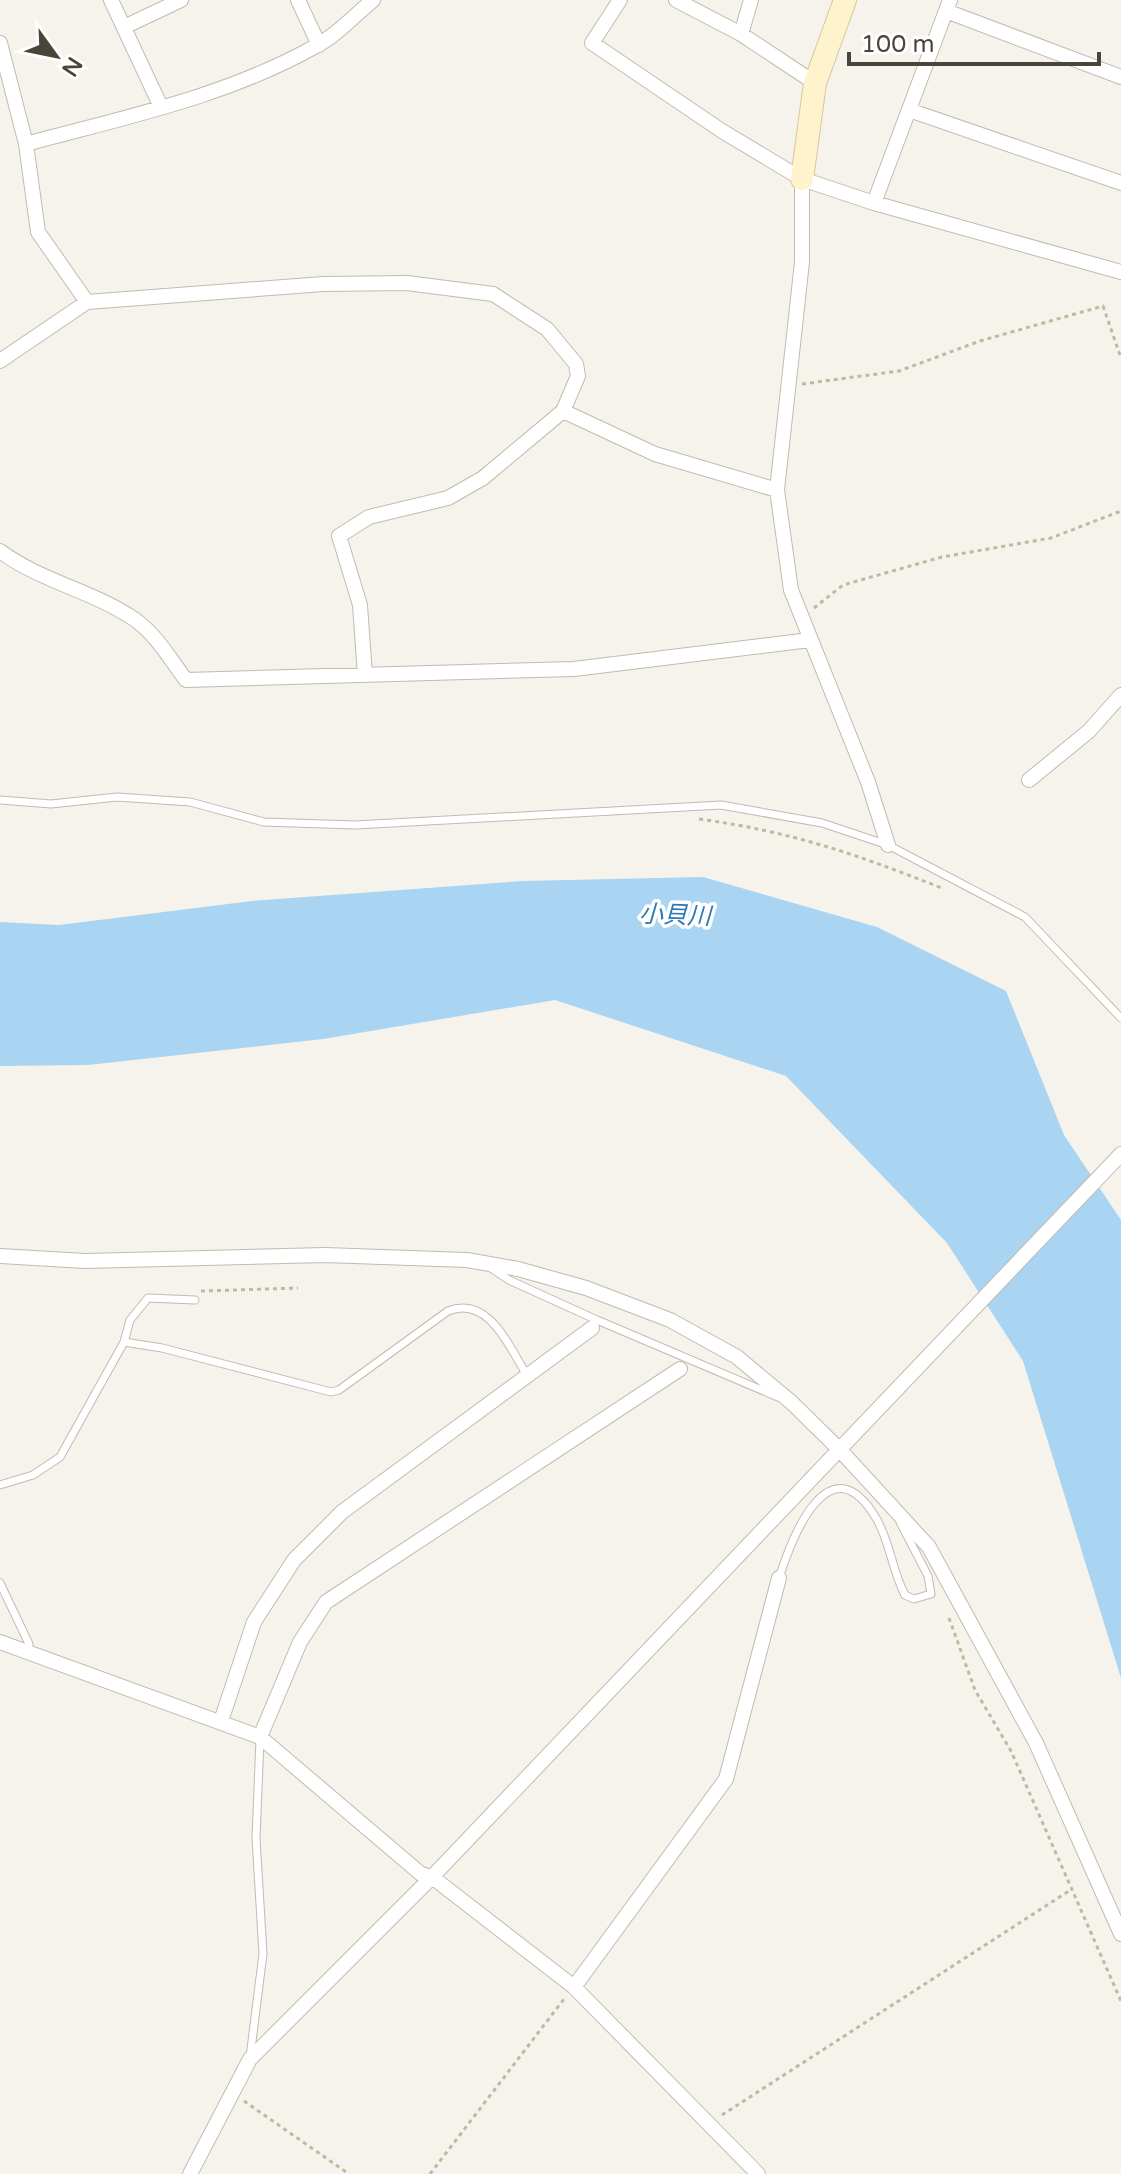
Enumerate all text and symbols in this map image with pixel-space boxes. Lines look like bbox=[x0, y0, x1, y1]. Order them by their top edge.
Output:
north arrow bbox=[16, 16, 96, 96]
scale bar bbox=[849, 16, 1099, 66]
text: 100 m bbox=[861, 30, 935, 59]
text: N bbox=[56, 52, 88, 81]
water label: 小貝川 bbox=[638, 900, 714, 931]

